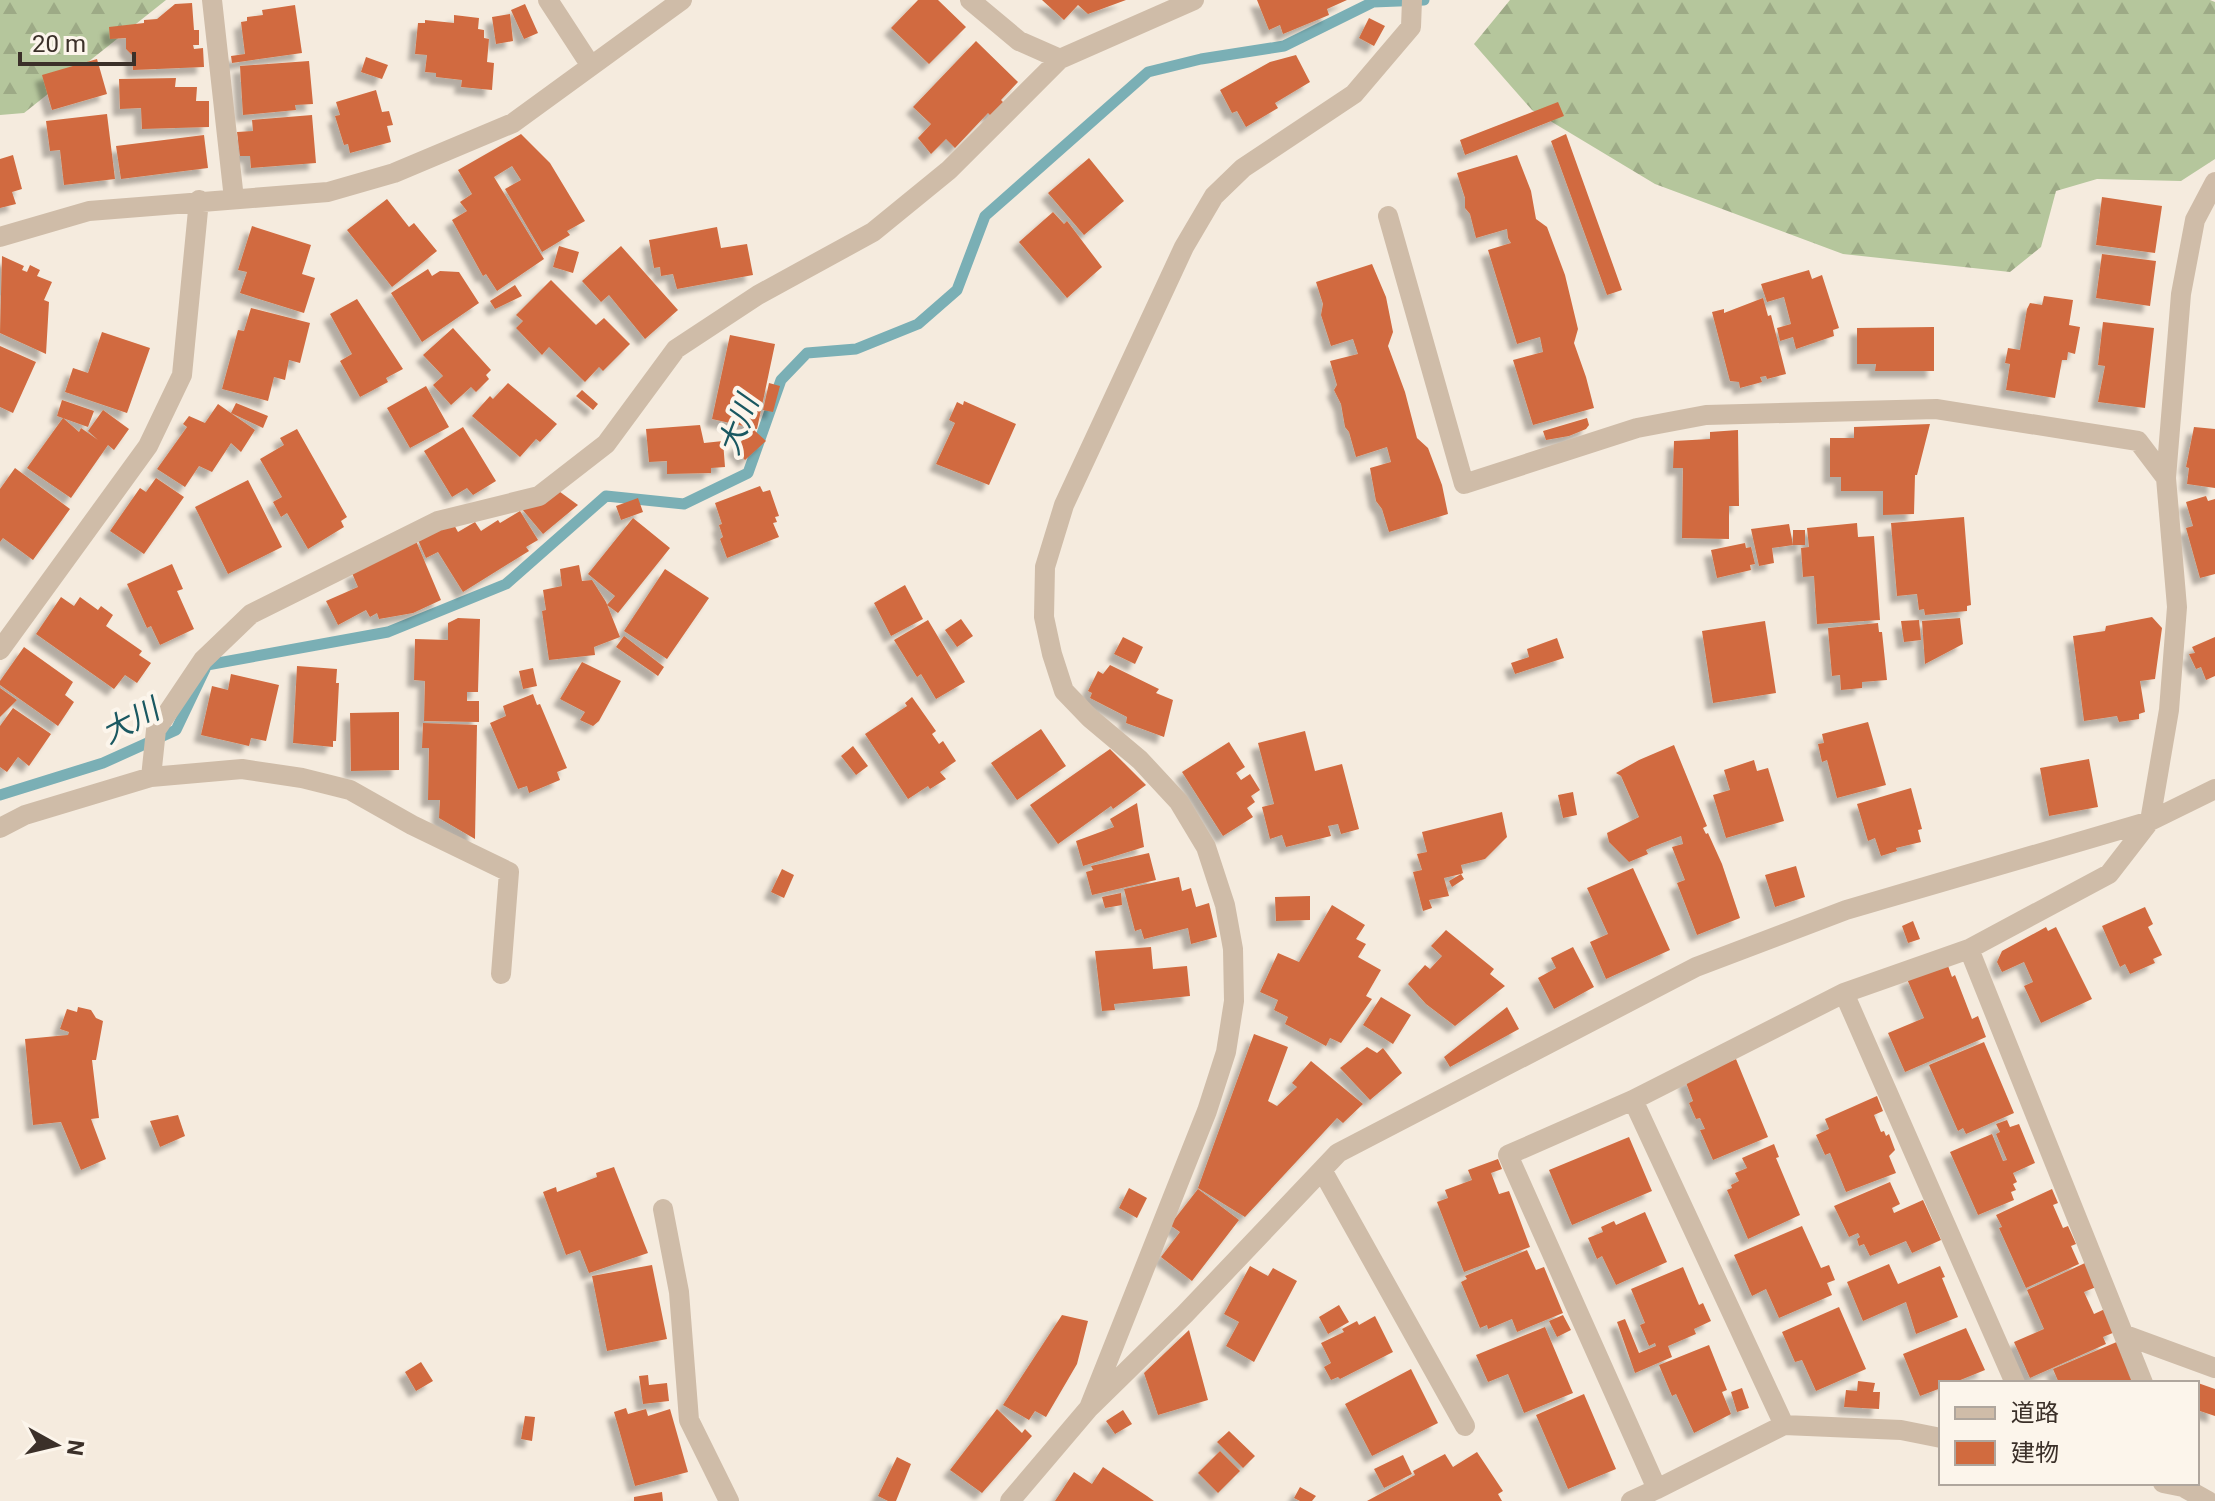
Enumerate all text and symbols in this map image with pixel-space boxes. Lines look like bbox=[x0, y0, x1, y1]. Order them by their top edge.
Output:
scale bar bbox=[20, 16, 134, 66]
text: 20 m bbox=[32, 30, 86, 58]
water label: 大川 bbox=[711, 388, 766, 459]
water label: 大川 bbox=[95, 690, 167, 751]
legend bbox=[1939, 1381, 2199, 1485]
text: 道路 bbox=[2011, 1399, 2059, 1427]
north arrow bbox=[16, 1405, 96, 1485]
text: N bbox=[62, 1438, 89, 1457]
text: 建物 bbox=[2011, 1439, 2059, 1467]

